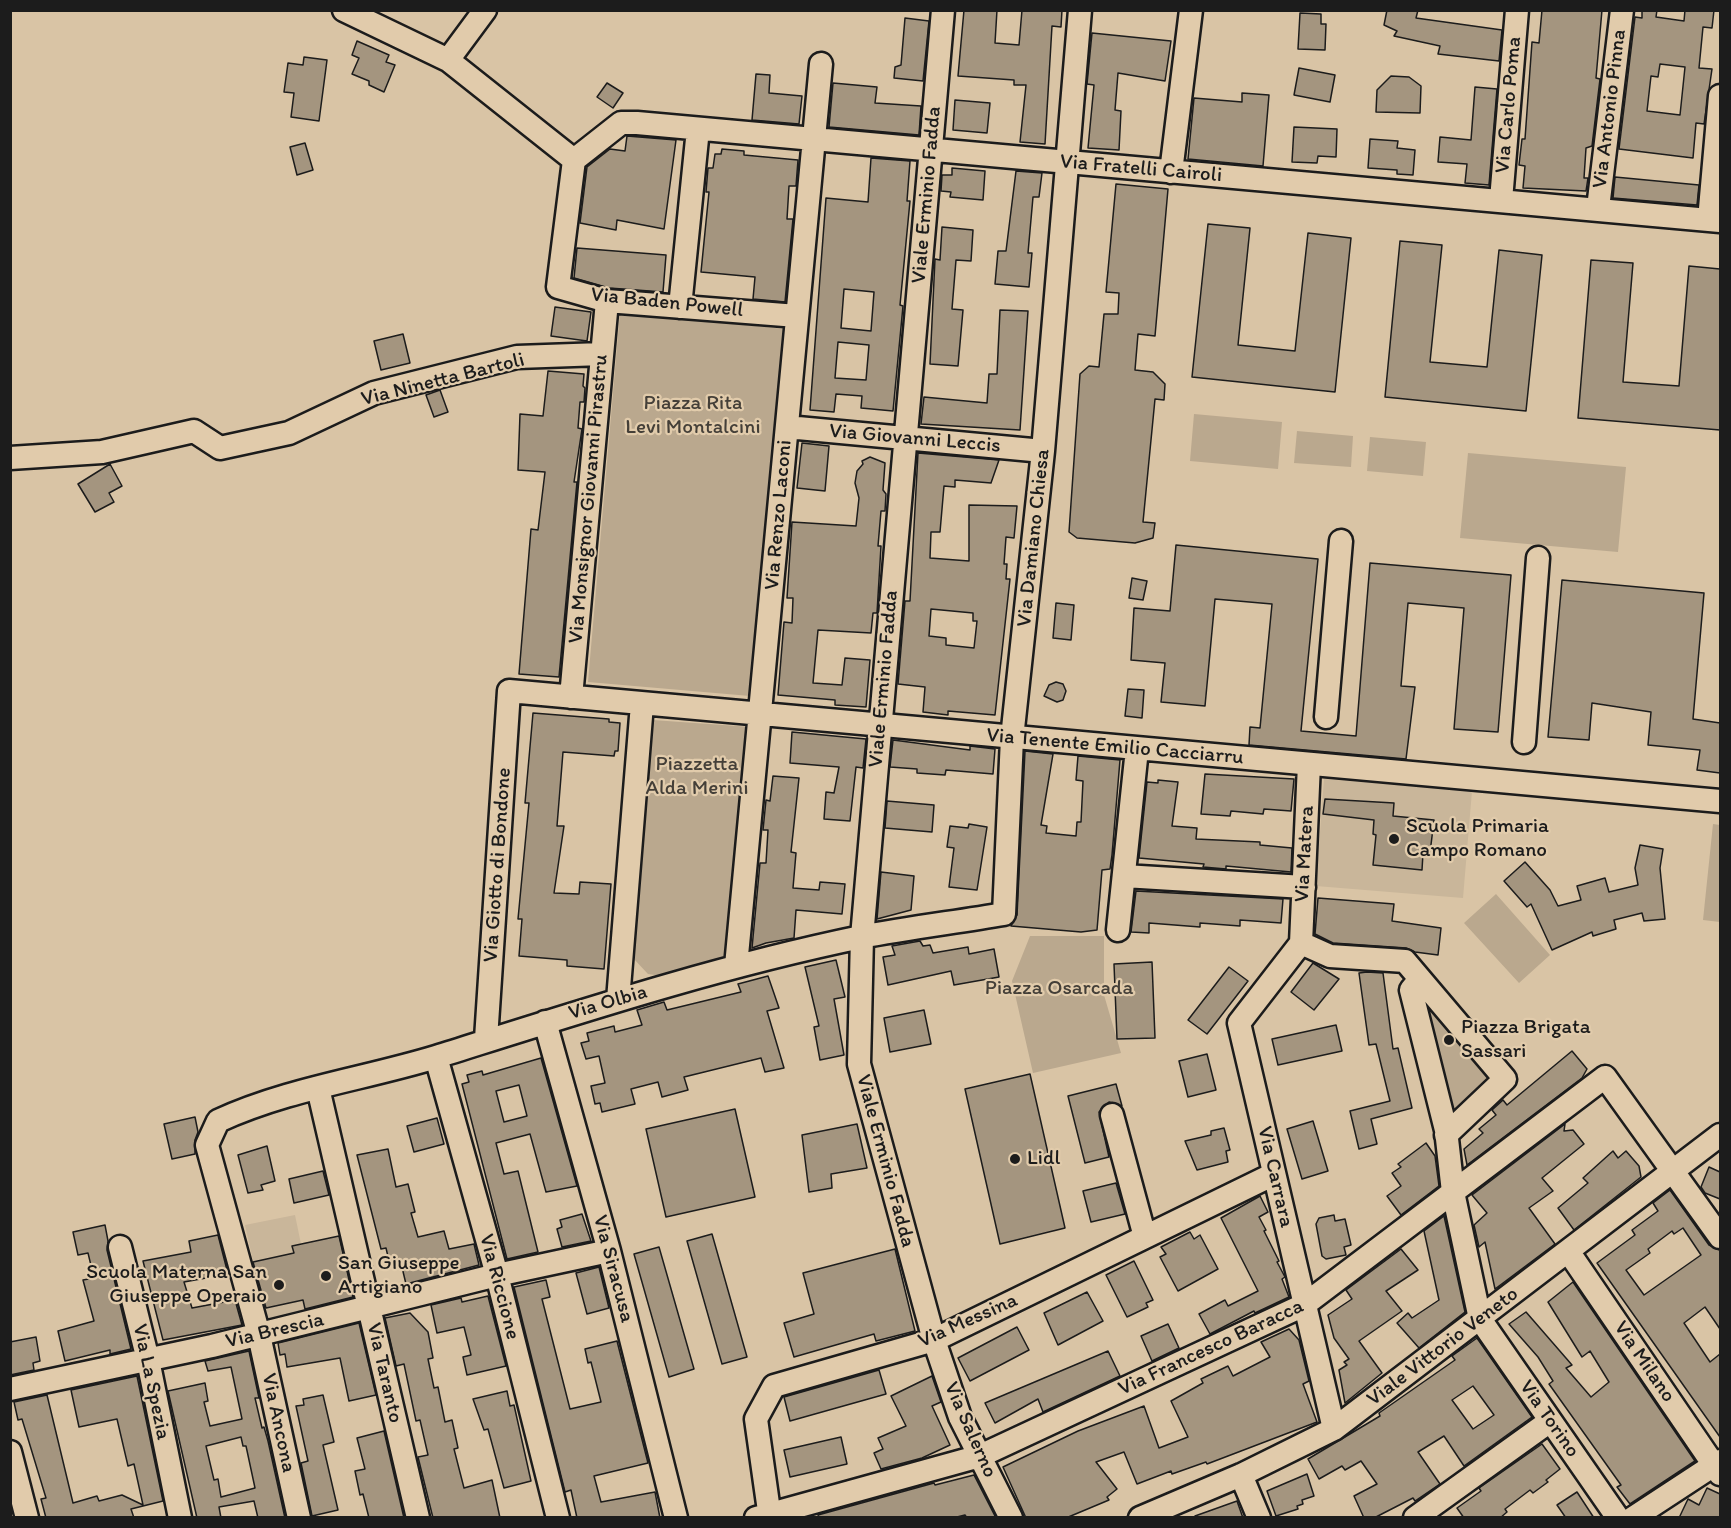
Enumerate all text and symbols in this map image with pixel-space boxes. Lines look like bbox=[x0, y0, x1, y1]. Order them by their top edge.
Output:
street label: Via Antonio Pinna bbox=[1588, 28, 1632, 190]
street label: Via Carlo Poma bbox=[1490, 36, 1528, 174]
street label: Viale Erminio Fadda bbox=[907, 105, 947, 285]
street label: Via Fratelli Cairoli bbox=[1059, 149, 1223, 189]
street label: Via Baden Powell bbox=[590, 282, 744, 324]
street label: Via Ninetta Bartoli bbox=[359, 348, 527, 412]
street label: Via Monsignor Giovanni Pirastru bbox=[564, 353, 614, 645]
park label: Piazza Rita Levi Montalcini bbox=[625, 391, 761, 441]
street label: Via Giovanni Leccis bbox=[828, 419, 1002, 459]
street label: Via Renzo Laconi bbox=[760, 439, 798, 591]
street label: Via Damiano Chiesa bbox=[1012, 448, 1056, 628]
street label: Viale Erminio Fadda bbox=[864, 589, 904, 769]
street label: Via Tenente Emilio Cacciarru bbox=[985, 723, 1245, 771]
park label: Piazzetta Alda Merini bbox=[645, 752, 749, 802]
street label: Via Giotto di Bondone bbox=[479, 767, 517, 963]
street label: Via Matera bbox=[1290, 805, 1320, 903]
place label: Scuola Primaria Campo Romano bbox=[1406, 814, 1549, 864]
marker: Scuola Primaria Campo Romano bbox=[1387, 832, 1401, 846]
park label: Piazza Osarcada bbox=[985, 976, 1133, 1002]
street label: Via Olbia bbox=[566, 980, 650, 1026]
place label: Piazza Brigata Sassari bbox=[1461, 1015, 1591, 1065]
marker: Piazza Brigata Sassari bbox=[1442, 1033, 1456, 1047]
street label: Viale Erminio Fadda bbox=[850, 1072, 920, 1250]
street label: Via Carrara bbox=[1251, 1124, 1299, 1230]
place label: Lidl bbox=[1027, 1146, 1061, 1172]
marker: Lidl bbox=[1008, 1152, 1022, 1166]
street label: Via Siracusa bbox=[587, 1212, 639, 1326]
street label: Via Riccione bbox=[473, 1231, 525, 1343]
place label: San Giuseppe Artigiano bbox=[338, 1251, 460, 1301]
place label: Scuola Materna San Giuseppe Operaio bbox=[86, 1260, 267, 1310]
marker: San Giuseppe Artigiano bbox=[319, 1269, 333, 1283]
marker: Scuola Materna San Giuseppe Operaio bbox=[272, 1278, 286, 1292]
street label: Viale Vittorio Veneto bbox=[1362, 1282, 1524, 1412]
street label: Via Messina bbox=[914, 1288, 1022, 1354]
street label: Via Francesco Baracca bbox=[1114, 1294, 1308, 1402]
street label: Via Brescia bbox=[223, 1307, 327, 1355]
street label: Via Milano bbox=[1608, 1316, 1680, 1408]
street label: Via Taranto bbox=[360, 1321, 408, 1425]
street label: Via La Spezia bbox=[126, 1322, 176, 1442]
street label: Via Ancona bbox=[255, 1371, 301, 1475]
street label: Via Torino bbox=[1513, 1375, 1585, 1463]
street label: Via Salerno bbox=[938, 1378, 1002, 1482]

